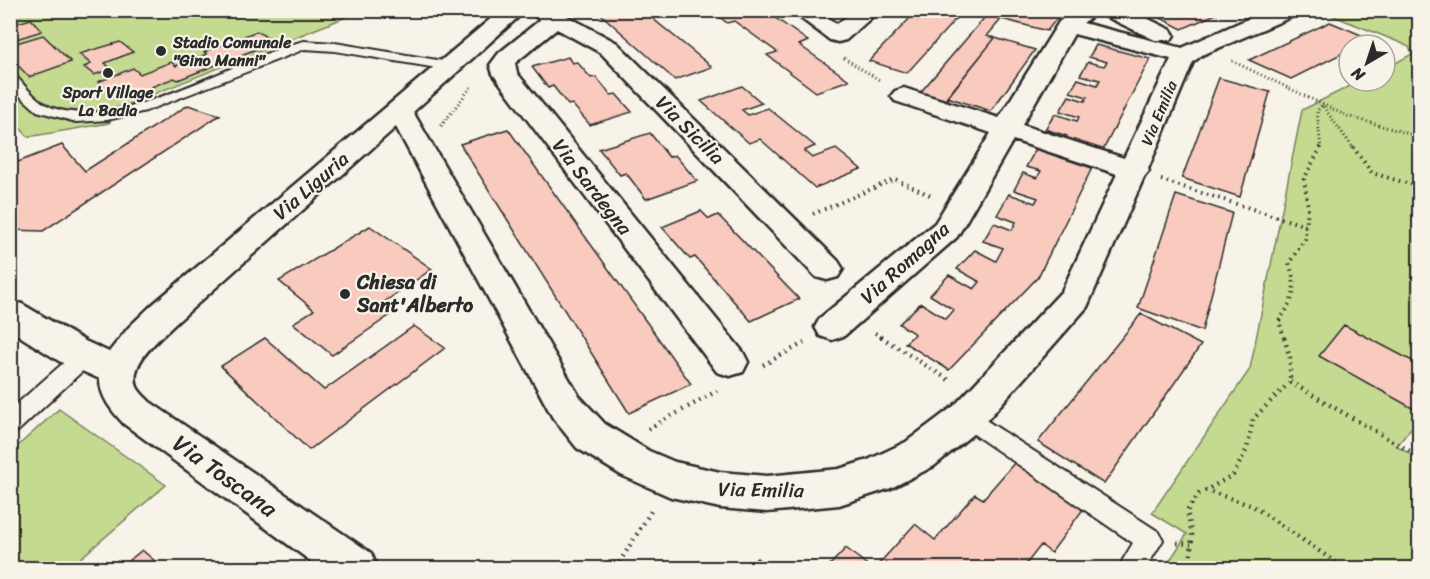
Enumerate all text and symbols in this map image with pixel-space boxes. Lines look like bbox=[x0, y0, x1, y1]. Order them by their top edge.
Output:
place label: Stadio Comunale "Gino Manni" bbox=[172, 28, 292, 75]
north arrow bbox=[1337, 33, 1397, 93]
marker: Stadio Comunale "Gino Manni" bbox=[154, 44, 168, 58]
text: N bbox=[1344, 59, 1372, 90]
marker: Sport Village La Badia bbox=[101, 66, 115, 80]
street label: Via Emilia bbox=[1132, 75, 1186, 150]
place label: Sport Village La Badia bbox=[61, 78, 154, 125]
street label: Via Sicilia bbox=[647, 87, 733, 173]
street label: Via Sardegna bbox=[543, 131, 642, 244]
street label: Via Liguria bbox=[265, 143, 357, 229]
street label: Via Romagna bbox=[852, 212, 959, 313]
place label: Chiesa di Sant'Alberto bbox=[356, 265, 474, 323]
marker: Chiesa di Sant'Alberto bbox=[338, 287, 352, 301]
street label: Via Toscana bbox=[163, 423, 287, 529]
street label: Via Emilia bbox=[718, 472, 805, 508]

